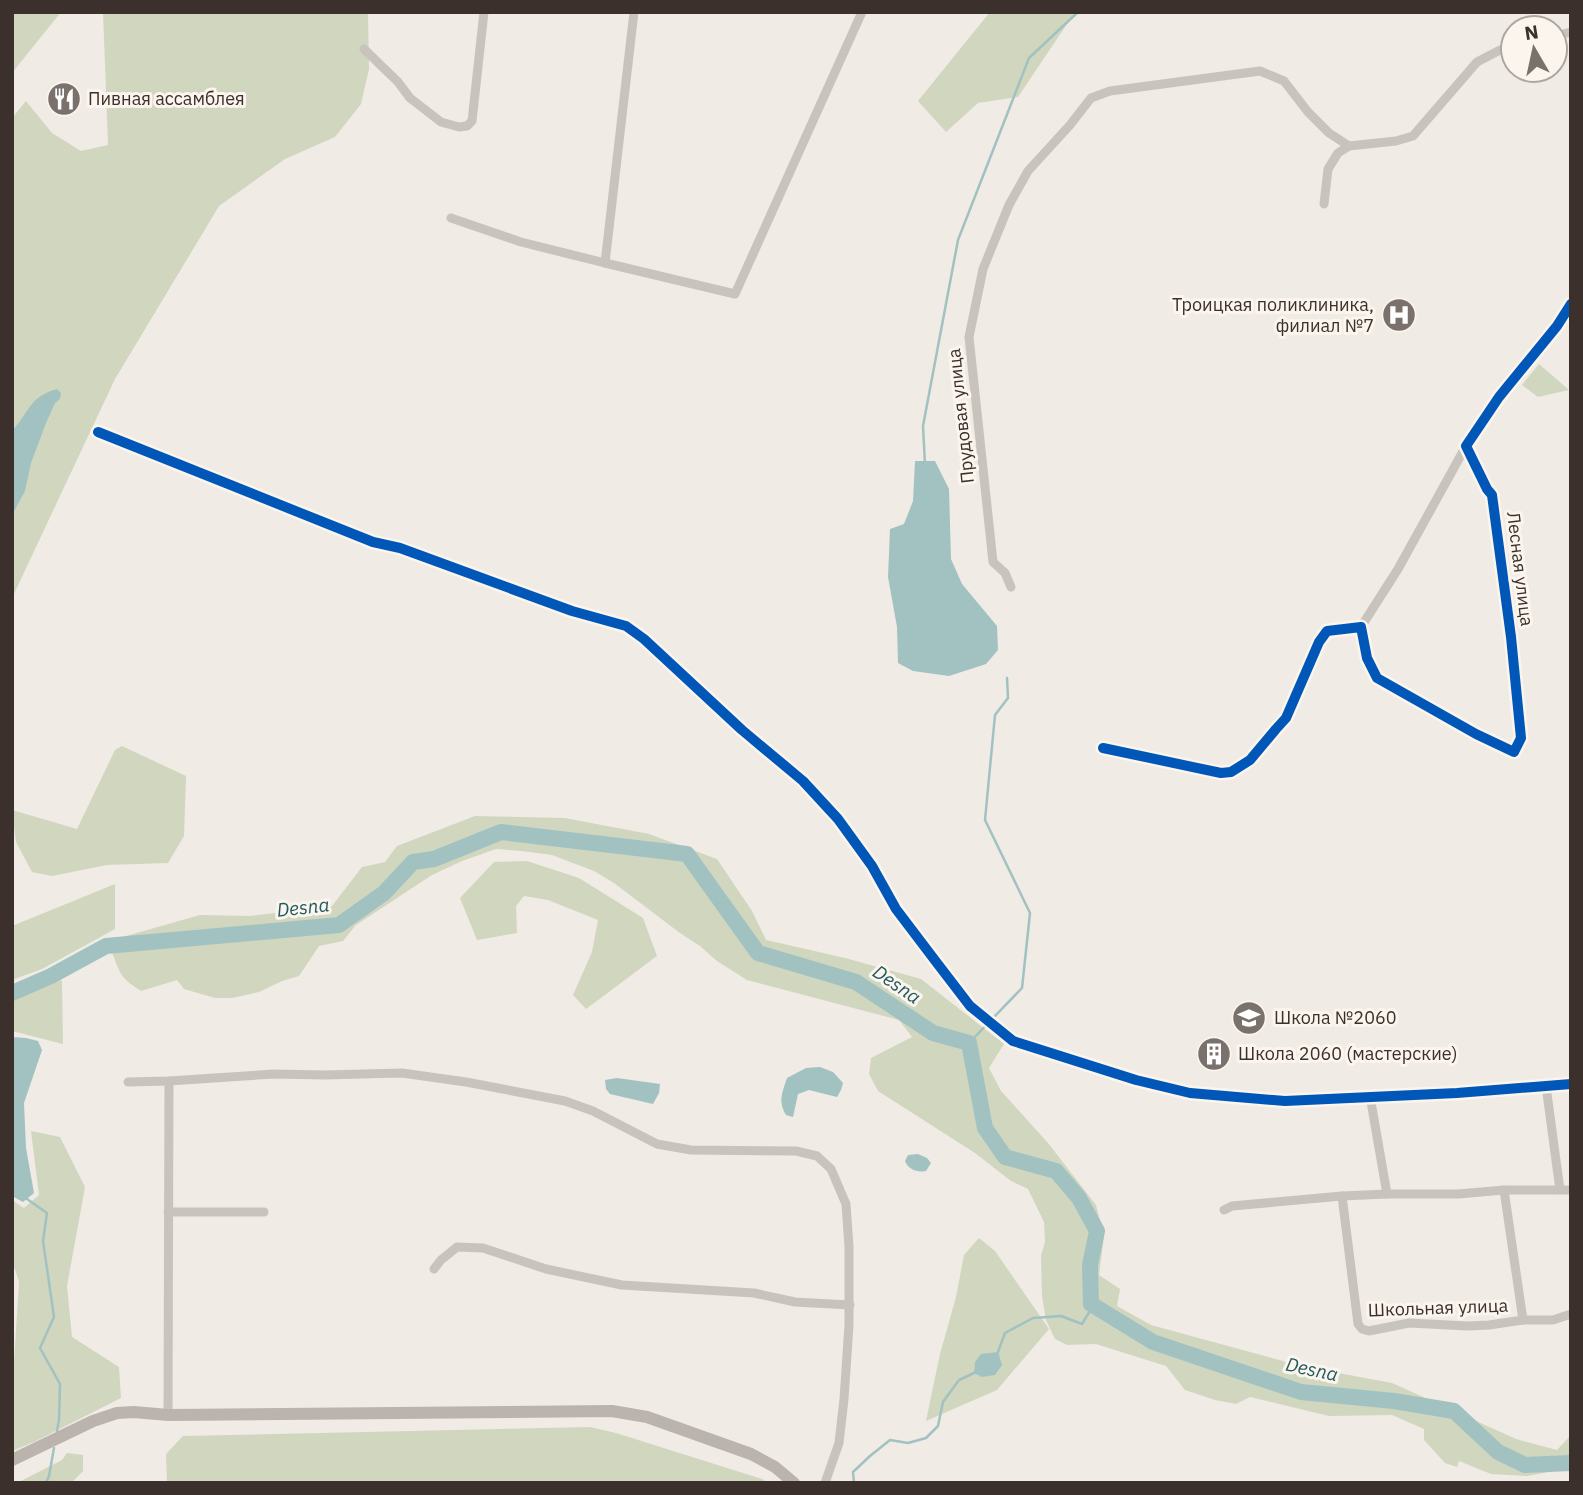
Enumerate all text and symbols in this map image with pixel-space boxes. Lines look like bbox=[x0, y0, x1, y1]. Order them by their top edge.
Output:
north arrow bbox=[1499, 14, 1569, 84]
text: N bbox=[1523, 19, 1540, 45]
restaurant icon: Пивная ассамблея bbox=[45, 80, 83, 118]
place label: Пивная ассамблея bbox=[88, 87, 245, 110]
place label: Троицкая поликлиника, филиал №7 bbox=[1172, 293, 1374, 337]
hospital icon: Троицкая поликлиника, филиал №7 bbox=[1380, 296, 1418, 334]
street label: Прудовая улица bbox=[942, 347, 979, 485]
street label: Лесная улица bbox=[1502, 510, 1539, 628]
water label: Desna bbox=[275, 892, 331, 922]
water label: Desna bbox=[868, 959, 926, 1009]
school or university icon: Школа №2060 bbox=[1230, 999, 1268, 1037]
place label: Школа №2060 bbox=[1274, 1006, 1397, 1029]
building icon: Школа 2060 (мастерские) bbox=[1195, 1035, 1233, 1073]
place label: Школа 2060 (мастерские) bbox=[1238, 1042, 1458, 1065]
street label: Школьная улица bbox=[1367, 1294, 1509, 1321]
water label: Desna bbox=[1284, 1352, 1340, 1386]

